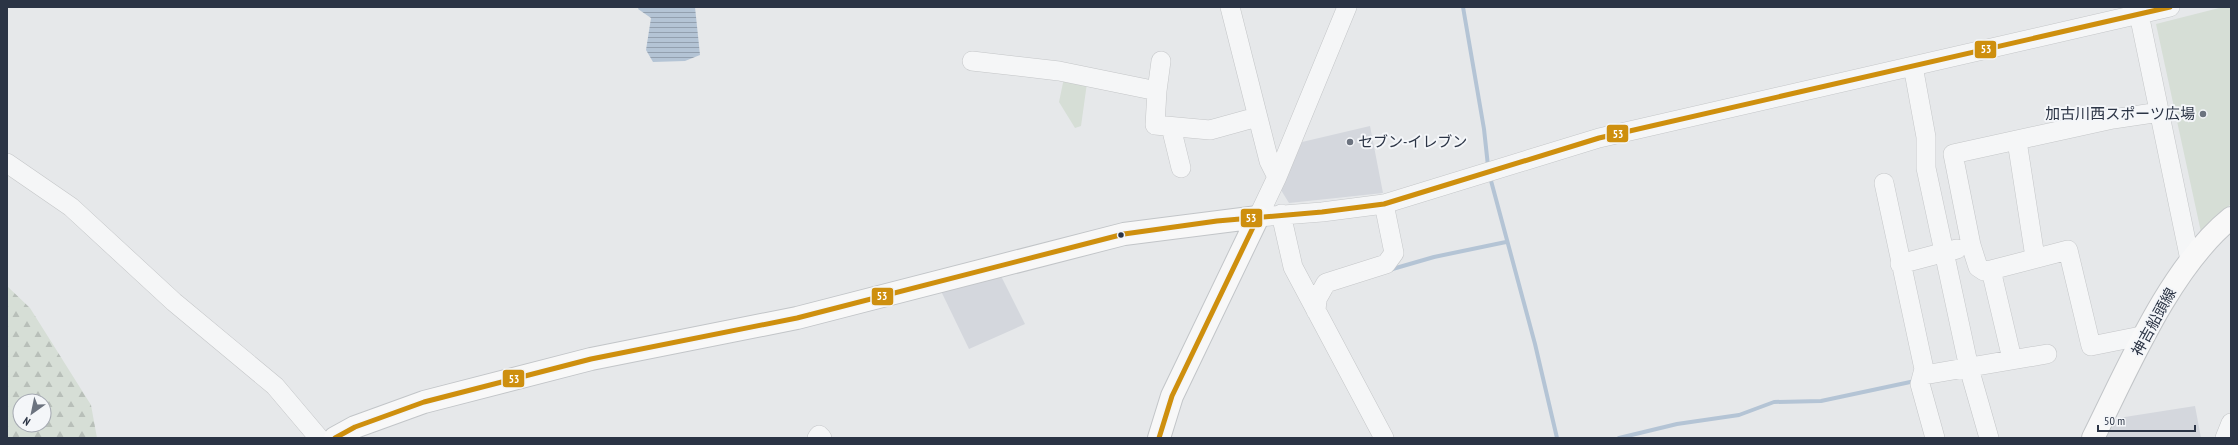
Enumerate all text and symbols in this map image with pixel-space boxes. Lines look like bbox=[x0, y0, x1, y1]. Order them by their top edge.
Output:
line badge: 53 bbox=[1974, 40, 1997, 59]
text: 53 bbox=[1981, 42, 1991, 56]
place label: 加古川西スポーツ広場 bbox=[2045, 104, 2195, 123]
marker: 加古川西スポーツ広場 bbox=[2198, 109, 2208, 119]
line badge: 53 bbox=[1606, 124, 1629, 143]
text: 53 bbox=[1613, 127, 1623, 141]
place label: セブン-イレブン bbox=[1358, 132, 1467, 151]
marker: セブン-イレブン bbox=[1345, 137, 1355, 147]
line badge: 53 bbox=[1240, 208, 1263, 228]
text: 53 bbox=[1246, 211, 1256, 225]
unlabelled marker bbox=[1116, 230, 1126, 240]
street label: 神吉船頭線 bbox=[2127, 284, 2180, 359]
line badge: 53 bbox=[871, 287, 894, 306]
text: 53 bbox=[877, 289, 887, 303]
line badge: 53 bbox=[502, 369, 525, 388]
text: 53 bbox=[509, 372, 519, 386]
north arrow bbox=[12, 393, 52, 433]
scale bar bbox=[2098, 407, 2195, 433]
text: 50 m bbox=[2104, 413, 2125, 428]
text: N bbox=[20, 414, 33, 429]

